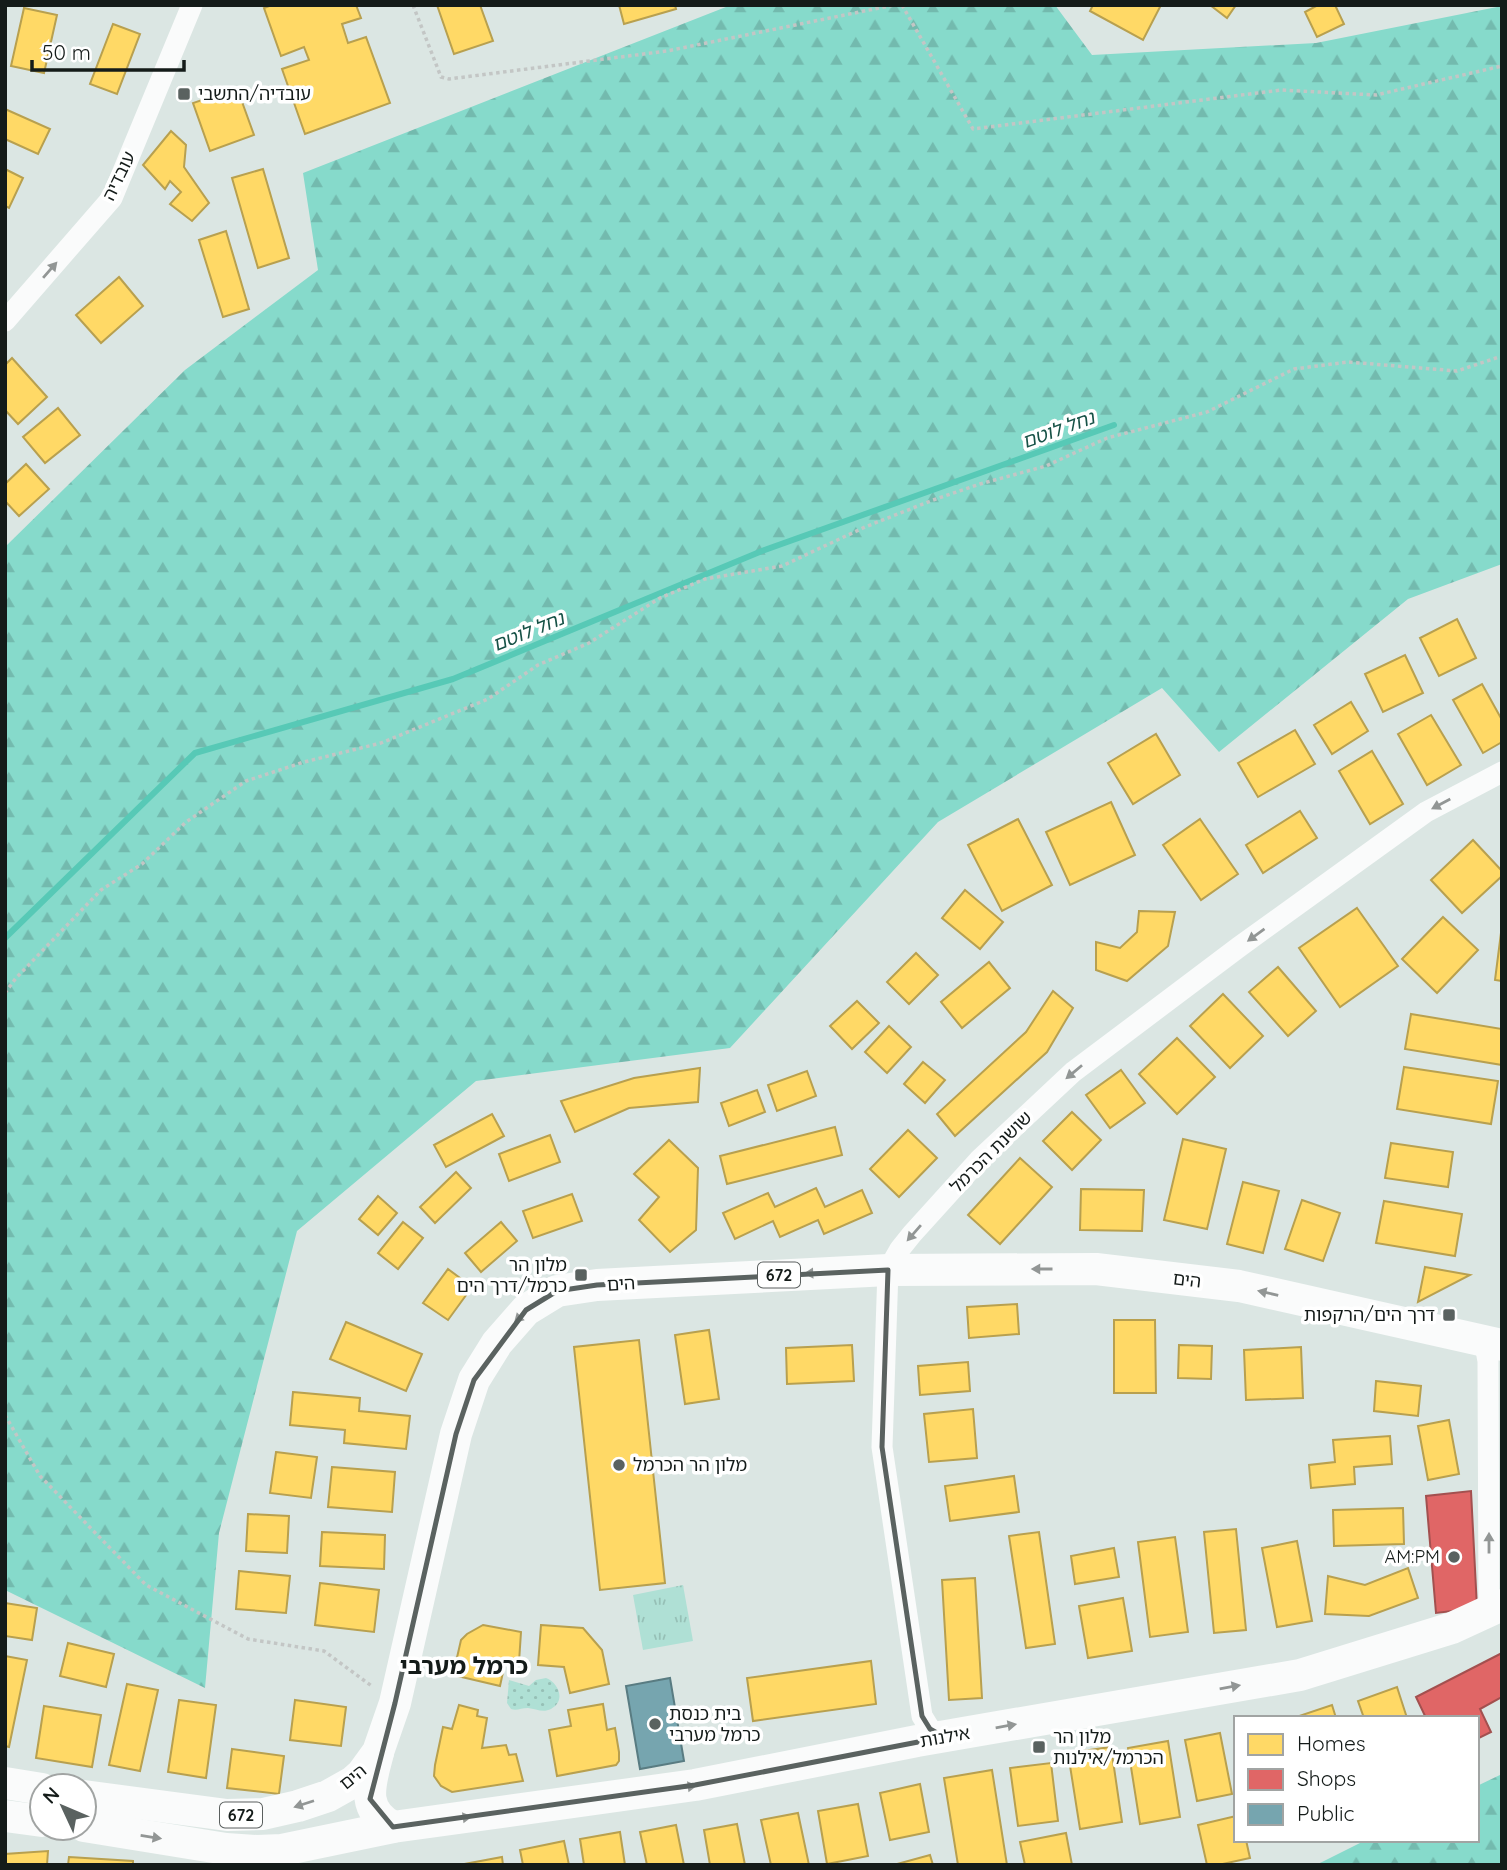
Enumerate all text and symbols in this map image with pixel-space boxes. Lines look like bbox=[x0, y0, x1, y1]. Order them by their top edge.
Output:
scale bar bbox=[32, 28, 184, 72]
text: 50 m bbox=[42, 39, 91, 65]
place label: עובדיה/התשבי bbox=[198, 82, 311, 105]
marker: עובדיה/התשבי bbox=[176, 86, 192, 102]
street label: עובדיה bbox=[97, 147, 140, 204]
one-way arrow bbox=[42, 261, 58, 279]
water label: נחל לוטם bbox=[1019, 404, 1099, 453]
water label: נחל לוטם bbox=[489, 605, 569, 656]
one-way arrow bbox=[1432, 798, 1451, 810]
one-way arrow bbox=[1247, 928, 1265, 942]
one-way arrow bbox=[1065, 1064, 1083, 1080]
street label: שושנת הכרמל bbox=[945, 1106, 1037, 1198]
one-way arrow bbox=[906, 1224, 922, 1242]
place label: מלון הר כרמל/דרך הים bbox=[456, 1253, 567, 1297]
road number: 672 bbox=[758, 1262, 800, 1288]
one-way arrow bbox=[1031, 1263, 1053, 1275]
street label: הים bbox=[1172, 1266, 1203, 1293]
marker: מלון הר כרמל/דרך הים bbox=[573, 1267, 589, 1283]
one-way arrow bbox=[803, 1268, 825, 1279]
street label: הים bbox=[606, 1271, 636, 1296]
one-way arrow bbox=[1257, 1287, 1279, 1298]
place label: דרך הים/הרקפות bbox=[1304, 1303, 1435, 1326]
one-way arrow bbox=[514, 1307, 531, 1324]
marker: דרך הים/הרקפות bbox=[1441, 1307, 1457, 1323]
place label: מלון הר הכרמל bbox=[633, 1453, 747, 1476]
marker: מלון הר הכרמל bbox=[611, 1457, 627, 1473]
one-way arrow bbox=[1483, 1531, 1494, 1553]
place label: AM:PM bbox=[1384, 1545, 1440, 1568]
marker: AM:PM bbox=[1446, 1549, 1462, 1565]
district label: כרמל מערבי bbox=[400, 1650, 528, 1680]
one-way arrow bbox=[1219, 1681, 1241, 1692]
place label: בית כנסת כרמל מערבי bbox=[669, 1702, 761, 1746]
marker: בית כנסת כרמל מערבי bbox=[647, 1716, 663, 1732]
legend bbox=[1234, 1716, 1479, 1842]
one-way arrow bbox=[995, 1720, 1017, 1731]
street label: אילנות bbox=[918, 1721, 972, 1752]
place label: מלון הר הכרמל/אילנות bbox=[1053, 1725, 1164, 1769]
text: Homes bbox=[1297, 1730, 1366, 1756]
marker: מלון הר הכרמל/אילנות bbox=[1031, 1739, 1047, 1755]
street label: הים bbox=[334, 1759, 371, 1794]
text: Shops bbox=[1297, 1765, 1356, 1791]
north arrow bbox=[28, 1772, 98, 1842]
one-way arrow bbox=[675, 1781, 697, 1792]
text: N bbox=[37, 1782, 64, 1809]
one-way arrow bbox=[294, 1799, 315, 1810]
text: Public bbox=[1297, 1800, 1354, 1826]
road number: 672 bbox=[220, 1802, 262, 1828]
one-way arrow bbox=[450, 1812, 472, 1823]
one-way arrow bbox=[141, 1832, 163, 1843]

